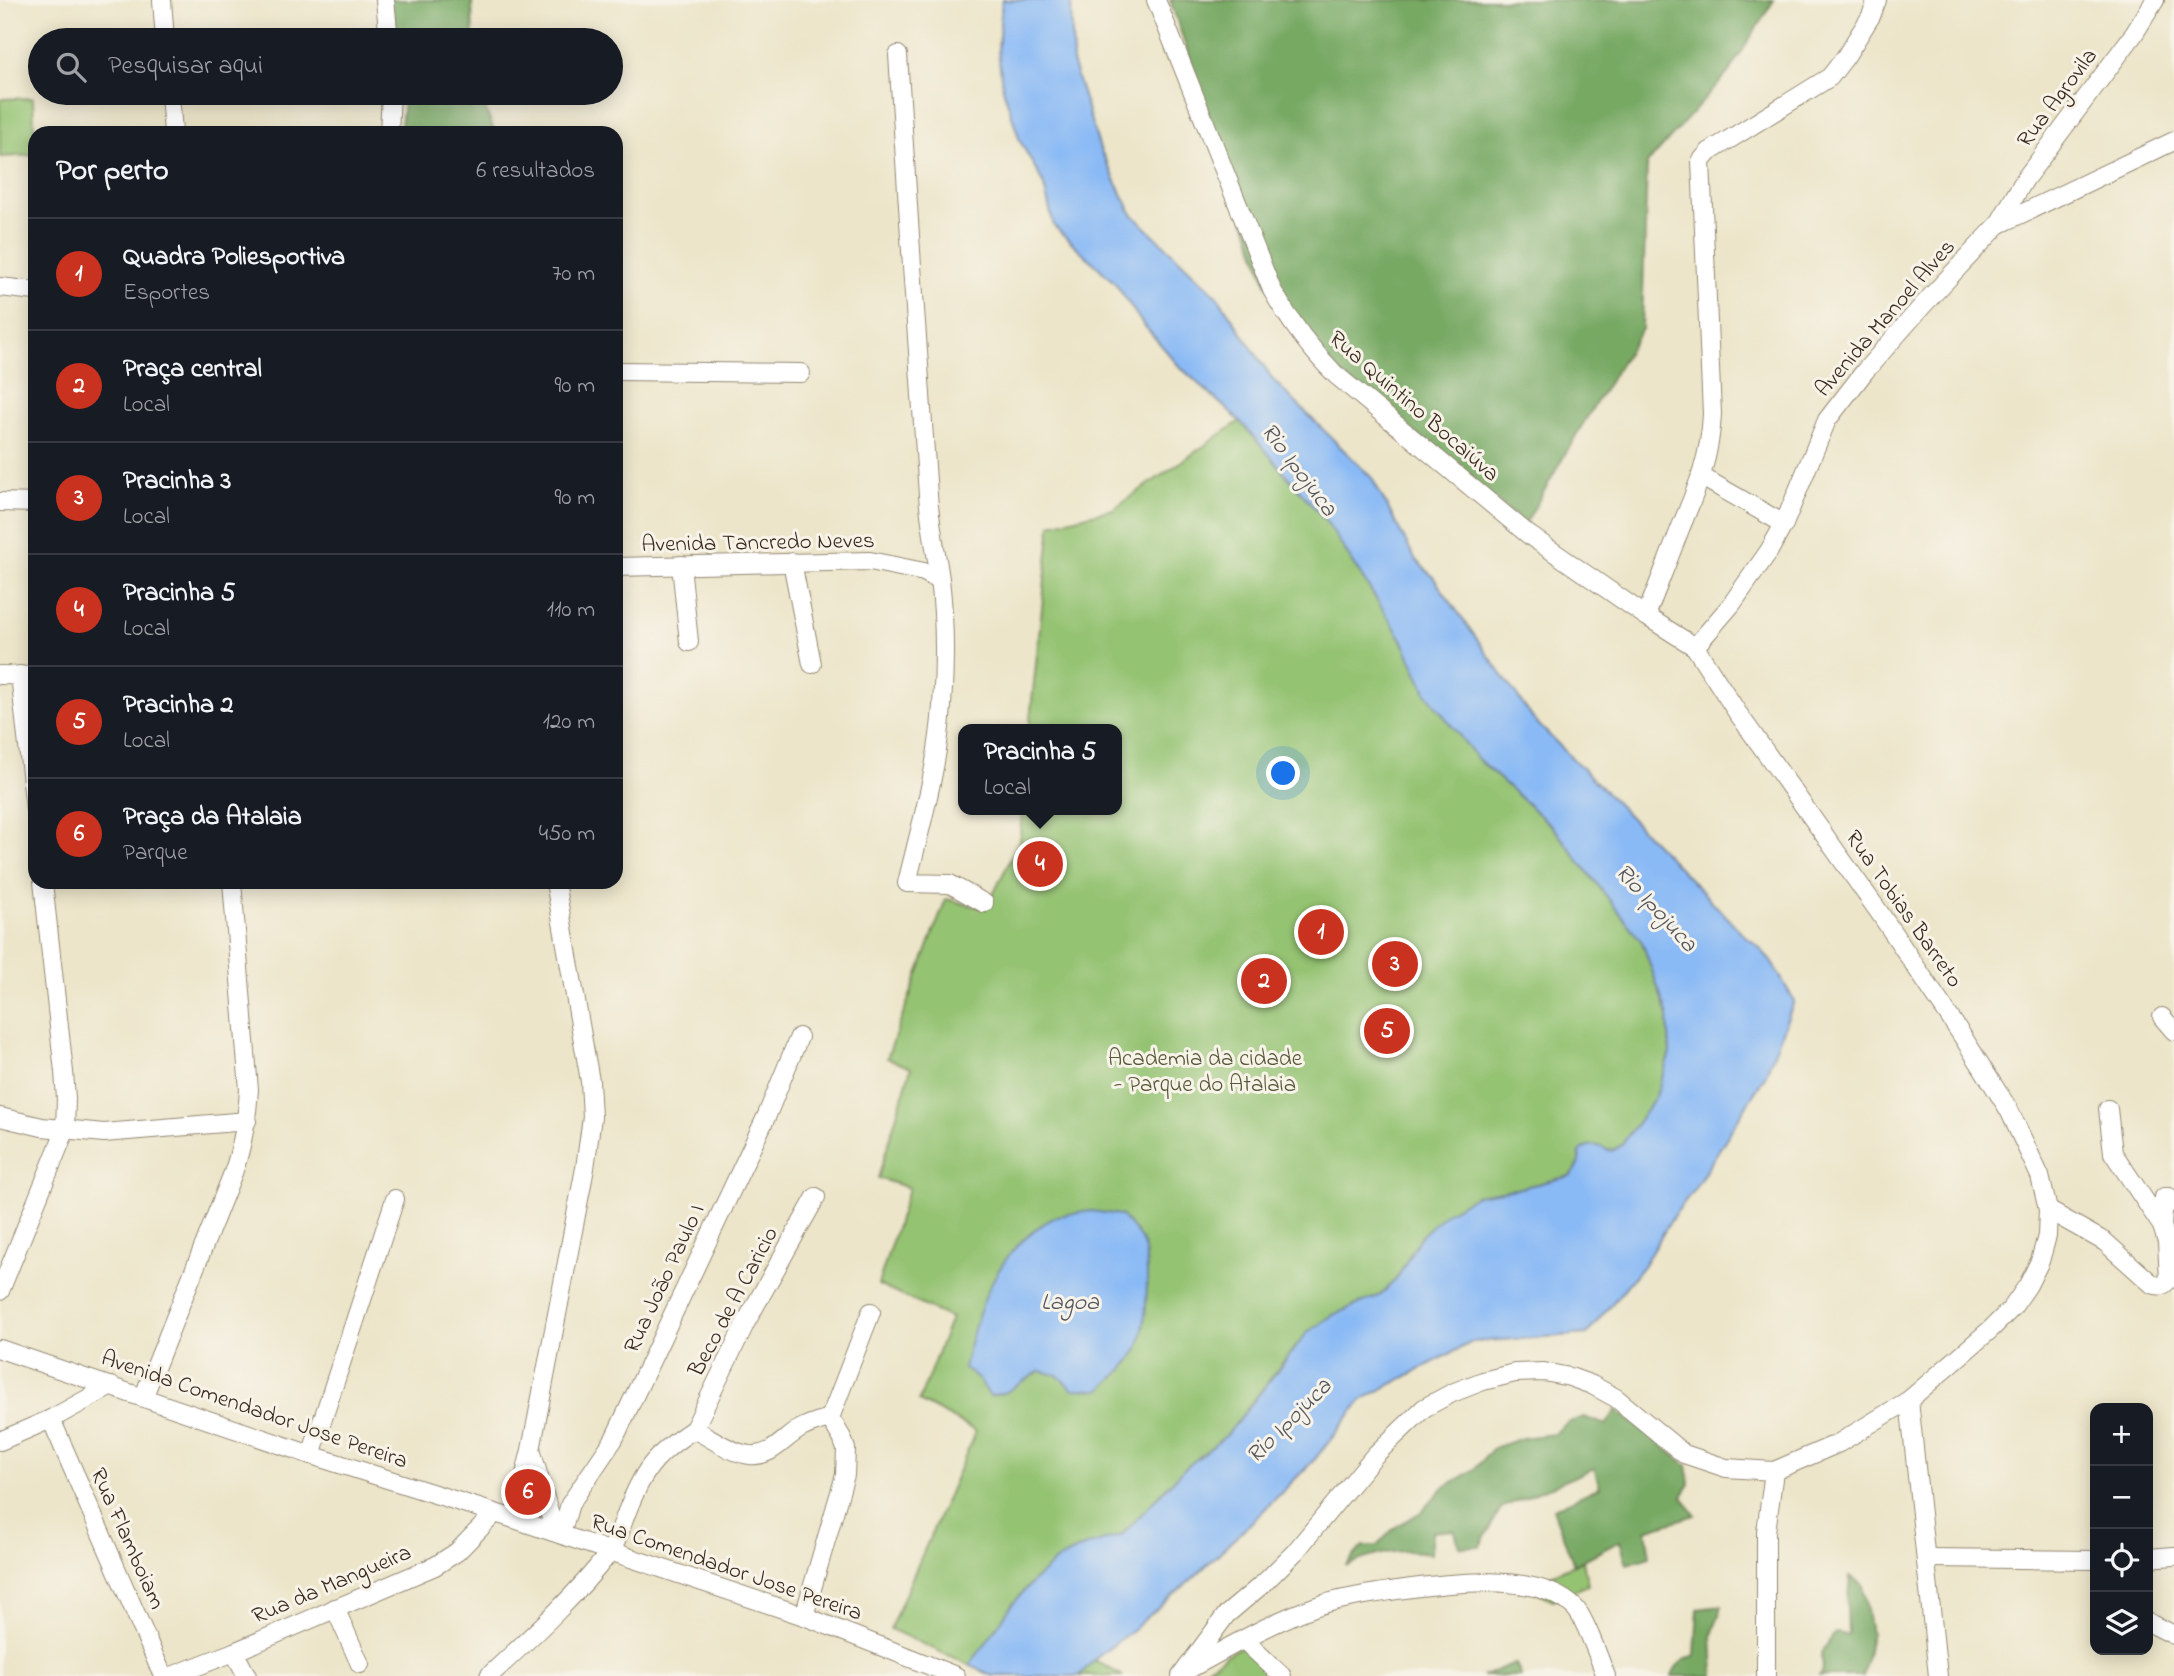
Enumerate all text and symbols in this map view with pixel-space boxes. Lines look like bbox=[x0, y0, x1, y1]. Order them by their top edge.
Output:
search box bbox=[28, 28, 623, 105]
street label: Rua Agrovila bbox=[2010, 42, 2107, 156]
icon: search bbox=[52, 48, 90, 86]
text: Pesquisar aqui bbox=[108, 48, 263, 86]
text: Por perto bbox=[56, 150, 169, 194]
text: 6 resultados bbox=[476, 155, 595, 188]
street label: Avenida Manoel Alves bbox=[1808, 232, 1964, 405]
text: Quadra Poliesportiva bbox=[123, 239, 345, 277]
text: 1 bbox=[75, 258, 83, 291]
text: 70 m bbox=[552, 258, 595, 291]
text: Esportes bbox=[123, 277, 210, 310]
street label: Rua Quintino Bocaiúva bbox=[1321, 323, 1506, 490]
text: Praça central bbox=[123, 351, 262, 389]
text: 2 bbox=[73, 370, 85, 403]
text: 90 m bbox=[555, 370, 595, 403]
text: Local bbox=[123, 389, 170, 422]
water label: Rio Ipojuca bbox=[1251, 417, 1345, 525]
text: Pracinha 3 bbox=[123, 463, 231, 501]
text: 3 bbox=[74, 482, 84, 515]
text: 90 m bbox=[555, 482, 595, 515]
text: Local bbox=[123, 501, 170, 534]
street label: Avenida Tancredo Neves bbox=[641, 525, 875, 562]
text: Pracinha 5 bbox=[123, 575, 235, 613]
text: 4 bbox=[74, 594, 84, 627]
text: 110 m bbox=[547, 594, 595, 627]
text: Local bbox=[123, 613, 170, 646]
text: Pracinha 2 bbox=[123, 687, 233, 725]
text: 5 bbox=[72, 706, 86, 739]
text: 120 m bbox=[543, 706, 595, 739]
popup bbox=[958, 724, 1122, 815]
text: Local bbox=[123, 725, 170, 758]
text: Pracinha 5 bbox=[984, 734, 1096, 772]
your location bbox=[1266, 756, 1300, 790]
text: Local bbox=[984, 772, 1031, 805]
text: Praça da Atalaia bbox=[123, 799, 302, 837]
text: 6 bbox=[74, 818, 84, 851]
text: 450 m bbox=[539, 818, 595, 851]
street label: Rua Tobias Barreto bbox=[1836, 824, 1970, 995]
text: Parque bbox=[123, 837, 187, 870]
pin: 4 bbox=[1017, 838, 1063, 890]
water label: Rio Ipojuca bbox=[1606, 857, 1705, 962]
pin: 1 bbox=[1298, 906, 1344, 958]
pin: 3 bbox=[1372, 938, 1418, 990]
pin: 2 bbox=[1241, 955, 1287, 1007]
pin: 5 bbox=[1364, 1005, 1410, 1057]
park label: Academia da cidade - Parque do Atalaia bbox=[1108, 1043, 1303, 1102]
street label: Rua João Paulo I bbox=[616, 1199, 714, 1359]
street label: Beco de A Caricio bbox=[680, 1221, 788, 1384]
water label: Lagoa bbox=[1041, 1286, 1100, 1321]
street label: Avenida Comendador Jose Pereira bbox=[97, 1342, 412, 1478]
water label: Rio Ipojuca bbox=[1239, 1370, 1341, 1473]
map controls bbox=[2090, 1403, 2153, 1655]
button: + bbox=[2090, 1403, 2153, 1466]
street label: Rua Flamboiam bbox=[81, 1463, 173, 1615]
pin: 6 bbox=[505, 1466, 551, 1518]
button: − bbox=[2090, 1466, 2153, 1529]
street label: Rua Comendador Jose Pereira bbox=[586, 1506, 867, 1630]
button: locate bbox=[2090, 1529, 2153, 1592]
street label: Rua da Mangueira bbox=[247, 1537, 417, 1635]
button: layers bbox=[2090, 1592, 2153, 1655]

